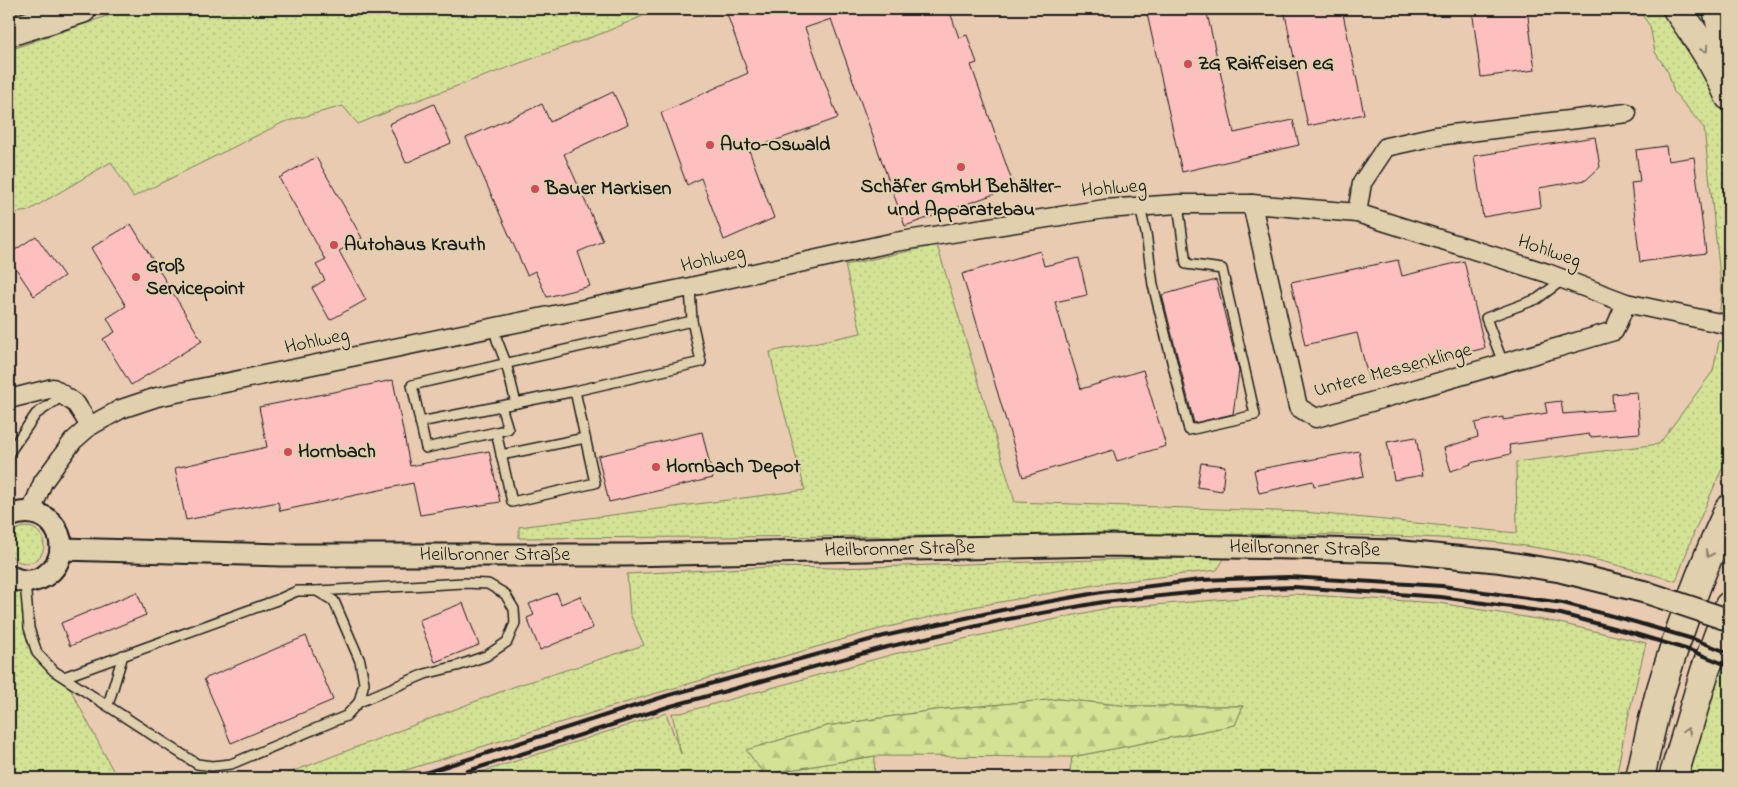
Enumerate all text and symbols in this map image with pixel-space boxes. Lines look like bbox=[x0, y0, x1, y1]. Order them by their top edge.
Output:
one-way arrow bbox=[1698, 44, 1708, 53]
place label: ZG Raiffeisen eG bbox=[1198, 50, 1334, 79]
marker: ZG Raiffeisen eG bbox=[1182, 58, 1194, 70]
place label: Auto-Oswald bbox=[720, 131, 831, 160]
marker: Auto-Oswald bbox=[704, 139, 716, 151]
marker: Schäfer GmbH Behälter- und Apparatebau bbox=[955, 161, 967, 173]
street label: Hohlweg bbox=[1080, 172, 1148, 207]
place label: Schäfer GmbH Behälter- und Apparatebau bbox=[861, 173, 1062, 225]
place label: Bauer Markisen bbox=[544, 175, 671, 204]
marker: Bauer Markisen bbox=[529, 183, 541, 195]
street label: Hohlweg bbox=[1513, 228, 1585, 277]
place label: Autohaus Krauth bbox=[344, 231, 485, 260]
marker: Autohaus Krauth bbox=[328, 239, 340, 251]
street label: Hohlweg bbox=[678, 239, 748, 282]
place label: Groß Servicepoint bbox=[146, 252, 245, 304]
marker: Groß Servicepoint bbox=[130, 271, 142, 283]
street label: Hohlweg bbox=[282, 321, 352, 364]
street label: Untere Messenklinge bbox=[1311, 336, 1475, 407]
place label: Hornbach bbox=[298, 438, 376, 467]
marker: Hornbach bbox=[282, 446, 294, 458]
place label: Hornbach Depot bbox=[666, 453, 801, 482]
marker: Hornbach Depot bbox=[650, 461, 662, 473]
street label: Heilbronner Straße bbox=[824, 533, 976, 565]
street label: Heilbronner Straße bbox=[1229, 533, 1381, 565]
street label: Heilbronner Straße bbox=[420, 541, 570, 570]
one-way arrow bbox=[1705, 549, 1716, 558]
one-way arrow bbox=[1681, 728, 1691, 736]

